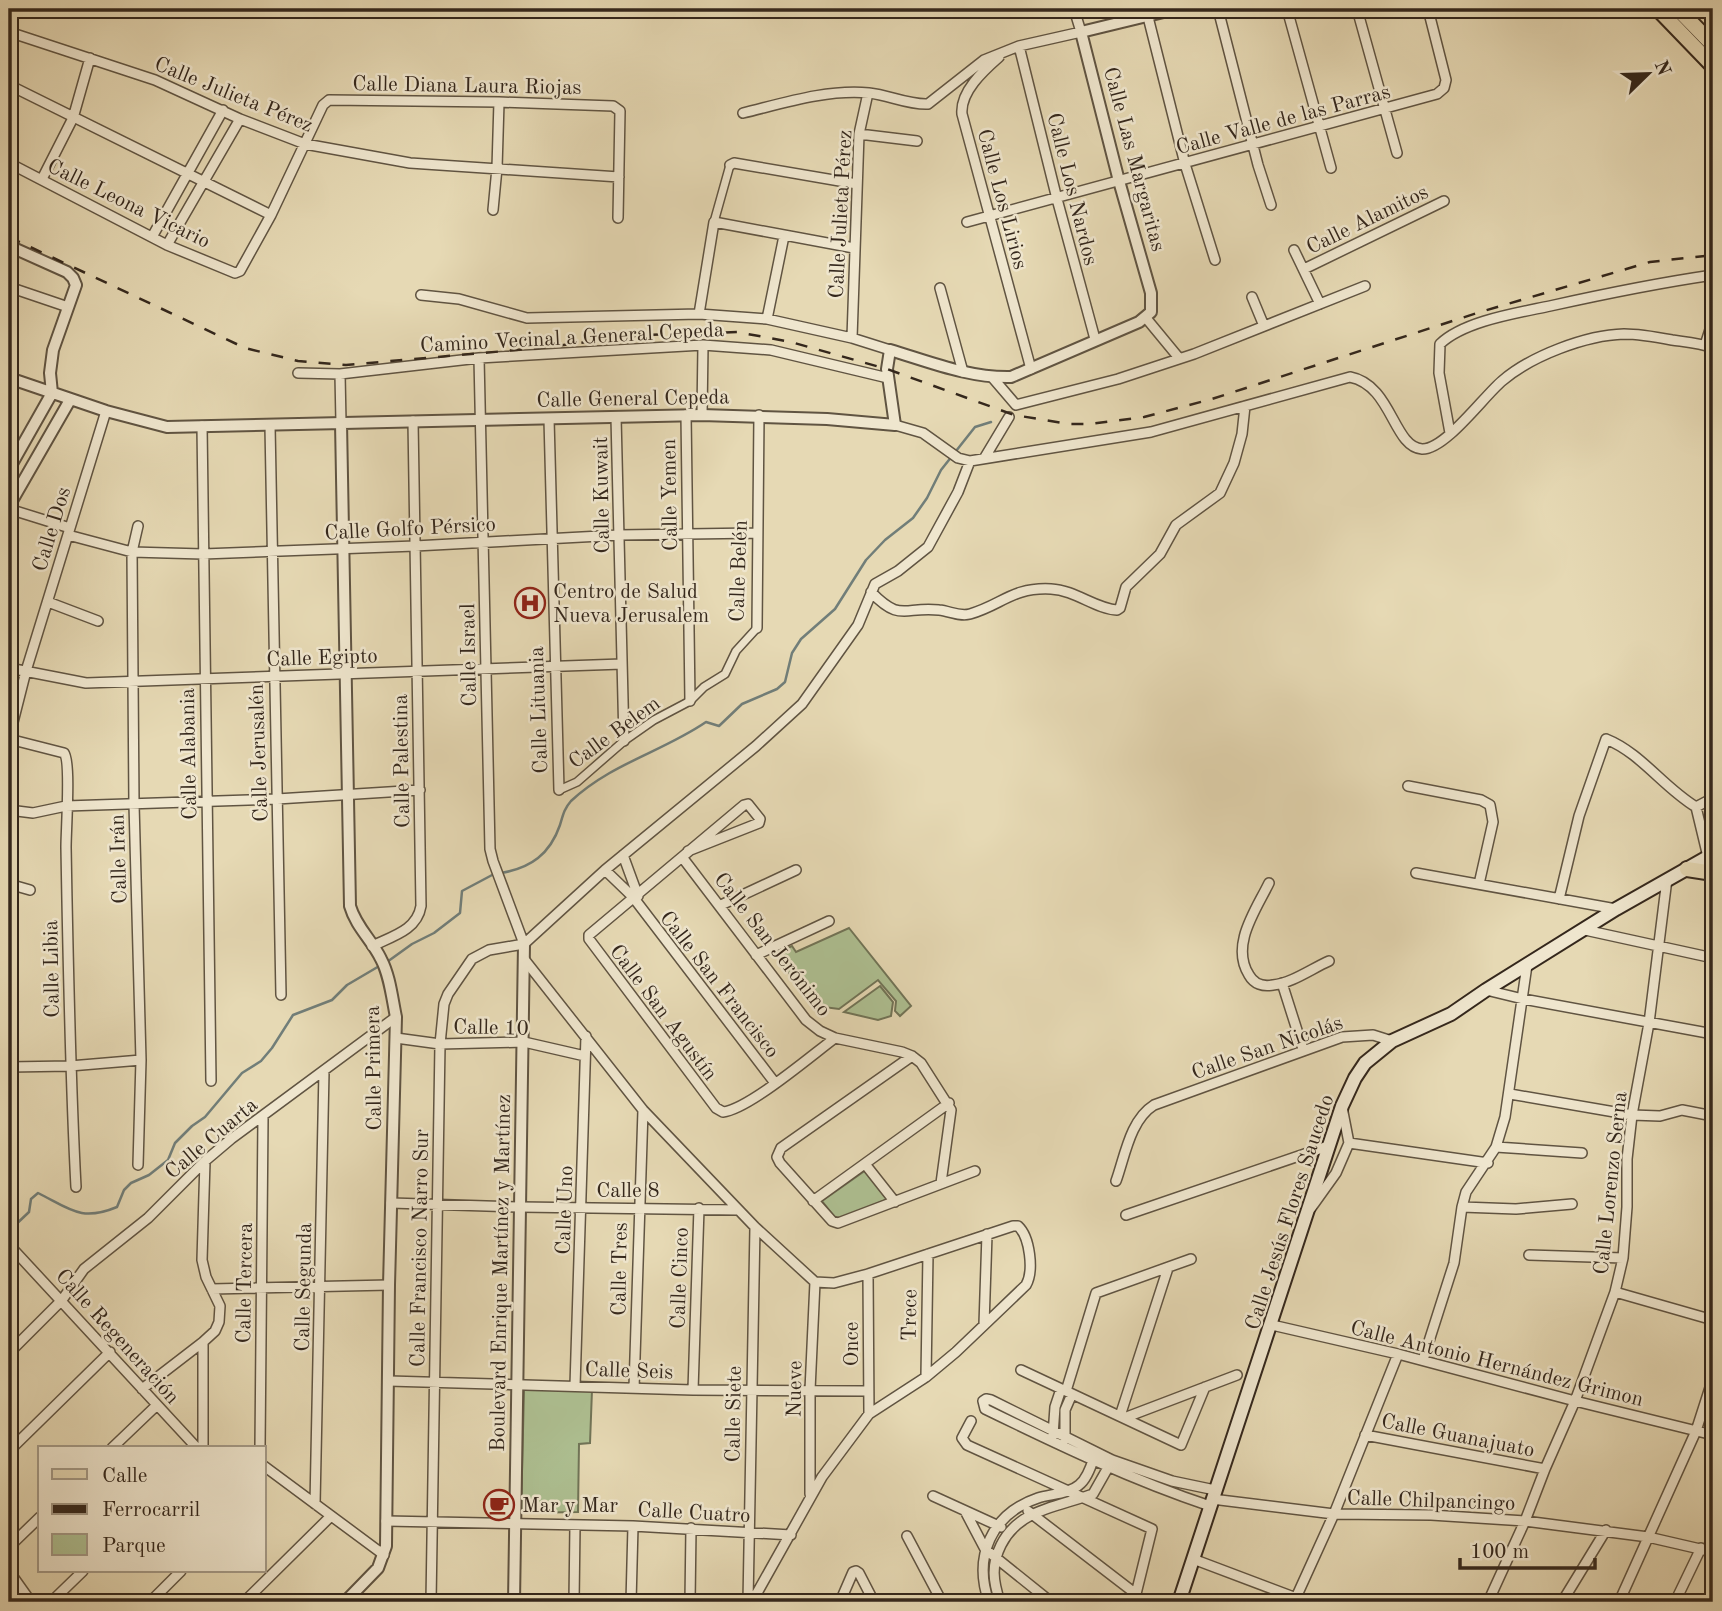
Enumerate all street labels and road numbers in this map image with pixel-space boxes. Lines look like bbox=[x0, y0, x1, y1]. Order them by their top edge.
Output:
street label: Calle Julieta Pérez bbox=[151, 54, 316, 137]
street label: Calle Las Margaritas bbox=[1099, 65, 1168, 254]
street label: Calle Diana Laura Riojas bbox=[352, 74, 582, 99]
street label: Calle Valle de las Parras bbox=[1174, 82, 1393, 159]
street label: Calle Los Nardos bbox=[1042, 111, 1101, 268]
street label: Calle Los Lirios bbox=[973, 127, 1030, 272]
street label: Calle Julieta Pérez bbox=[827, 129, 856, 299]
street label: Calle Leona Vicario bbox=[44, 156, 213, 253]
street label: Calle Alamitos bbox=[1303, 182, 1432, 259]
street label: Camino Vecinal a General Cepeda bbox=[419, 320, 725, 357]
street label: Calle General Cepeda bbox=[536, 387, 730, 412]
street label: Calle Kuwait bbox=[591, 436, 614, 554]
street label: Calle Yemen bbox=[659, 439, 682, 551]
street label: Calle Dos bbox=[30, 485, 75, 574]
street label: Calle Golfo Pérsico bbox=[324, 515, 496, 544]
street label: Calle Belén bbox=[727, 520, 752, 622]
street label: Calle Israel bbox=[458, 603, 481, 707]
street label: Calle Egipto bbox=[266, 646, 378, 671]
street label: Calle Lituania bbox=[527, 646, 552, 774]
street label: Calle Jerusalén bbox=[247, 683, 272, 822]
street label: Calle Alabania bbox=[178, 688, 201, 820]
street label: Calle Belem bbox=[565, 693, 665, 773]
street label: Calle Palestina bbox=[391, 694, 414, 828]
street label: Calle Irán bbox=[107, 814, 132, 904]
street label: Calle San Jerónimo bbox=[709, 869, 834, 1021]
street label: Calle San Francisco bbox=[655, 908, 782, 1062]
street label: Calle Libia bbox=[41, 920, 64, 1018]
street label: Calle San Agustín bbox=[605, 941, 721, 1085]
street label: Calle Primera bbox=[363, 1005, 386, 1131]
street label: Calle San Nicolás bbox=[1189, 1013, 1346, 1084]
street label: Calle 10 bbox=[453, 1017, 529, 1040]
street label: Calle Lorenzo Serna bbox=[1591, 1091, 1632, 1276]
street label: Calle Jesús Flores Saucedo bbox=[1242, 1092, 1338, 1333]
street label: Boulevard Enrique Martínez y Martínez bbox=[488, 1094, 515, 1452]
street label: Calle Cuarta bbox=[162, 1095, 262, 1184]
street label: Calle Francisco Narro Sur bbox=[408, 1128, 433, 1367]
street label: Calle Uno bbox=[553, 1165, 578, 1255]
street label: Calle 8 bbox=[596, 1181, 660, 1202]
street label: Calle Tercera bbox=[234, 1222, 257, 1344]
street label: Calle Segunda bbox=[293, 1222, 316, 1352]
street label: Calle Tres bbox=[609, 1222, 632, 1316]
street label: Calle Cinco bbox=[668, 1227, 693, 1329]
street label: Calle Regeneración bbox=[51, 1265, 183, 1409]
street label: Trece bbox=[900, 1289, 921, 1341]
street label: Calle Antonio Hernández Grimon bbox=[1348, 1318, 1645, 1411]
street label: Once bbox=[842, 1322, 863, 1366]
street label: Calle Seis bbox=[584, 1359, 674, 1384]
street label: Nueve bbox=[785, 1360, 806, 1418]
street label: Calle Siete bbox=[723, 1366, 746, 1463]
street label: Calle Guanajuato bbox=[1379, 1411, 1536, 1462]
street label: Calle Chilpancingo bbox=[1346, 1488, 1516, 1515]
street label: Calle Cuatro bbox=[637, 1500, 751, 1527]

